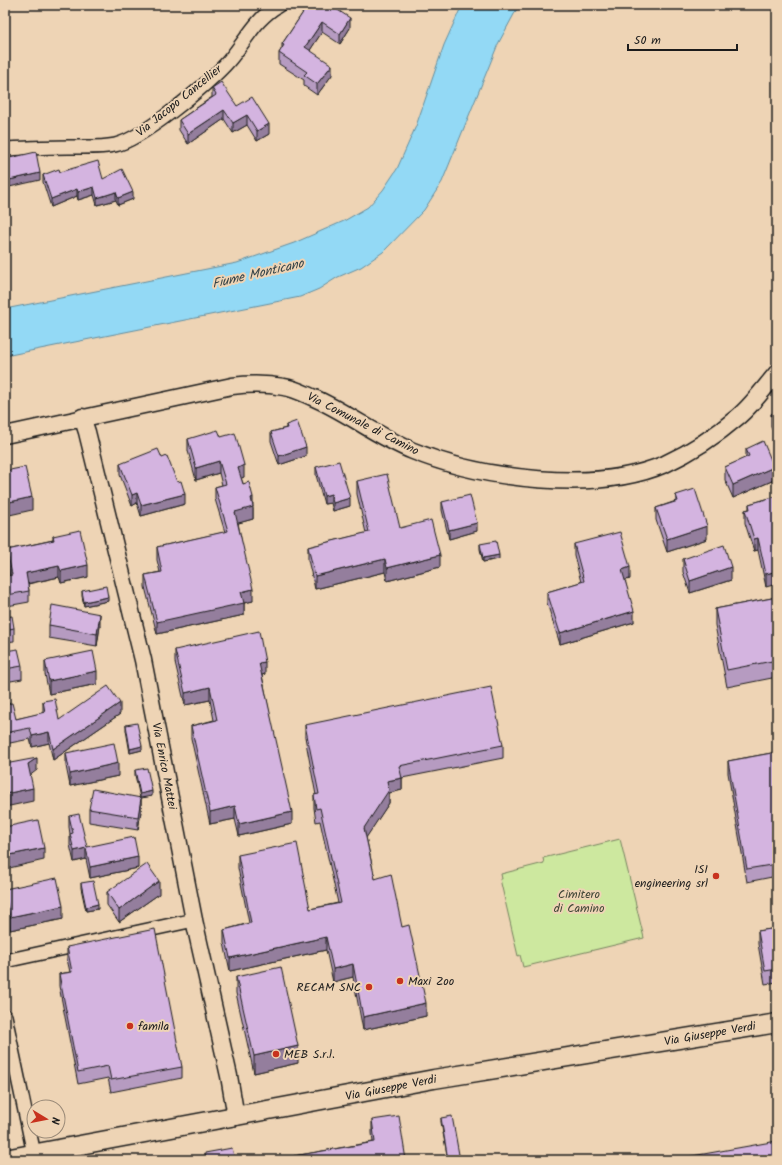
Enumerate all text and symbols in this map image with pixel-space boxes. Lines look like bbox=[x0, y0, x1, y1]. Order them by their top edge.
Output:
scale bar bbox=[628, 26, 737, 52]
text: 50 m bbox=[634, 31, 661, 50]
street label: Via Jacopo Cancellier bbox=[132, 60, 227, 142]
water label: Fiume Monticano bbox=[210, 253, 307, 295]
street label: Via Comunale di Camino bbox=[304, 387, 422, 461]
street label: Via Enrico Mattei bbox=[146, 721, 182, 812]
place label: ISI engineering srl bbox=[635, 860, 708, 893]
marker: ISI engineering srl bbox=[711, 871, 721, 881]
park label: Cimitero di Camino bbox=[554, 885, 604, 918]
place label: Maxi Zoo bbox=[408, 972, 454, 991]
marker: Maxi Zoo bbox=[395, 976, 405, 986]
place label: RECAM SNC bbox=[297, 978, 361, 997]
marker: RECAM SNC bbox=[364, 982, 374, 992]
street label: Via Giuseppe Verdi bbox=[663, 1016, 758, 1051]
place label: famila bbox=[138, 1017, 169, 1036]
marker: famila bbox=[125, 1021, 135, 1031]
place label: MEB S.r.l. bbox=[284, 1045, 335, 1064]
marker: MEB S.r.l. bbox=[271, 1049, 281, 1059]
street label: Via Giuseppe Verdi bbox=[344, 1070, 439, 1106]
north arrow bbox=[26, 1099, 66, 1139]
text: N bbox=[45, 1116, 64, 1126]

